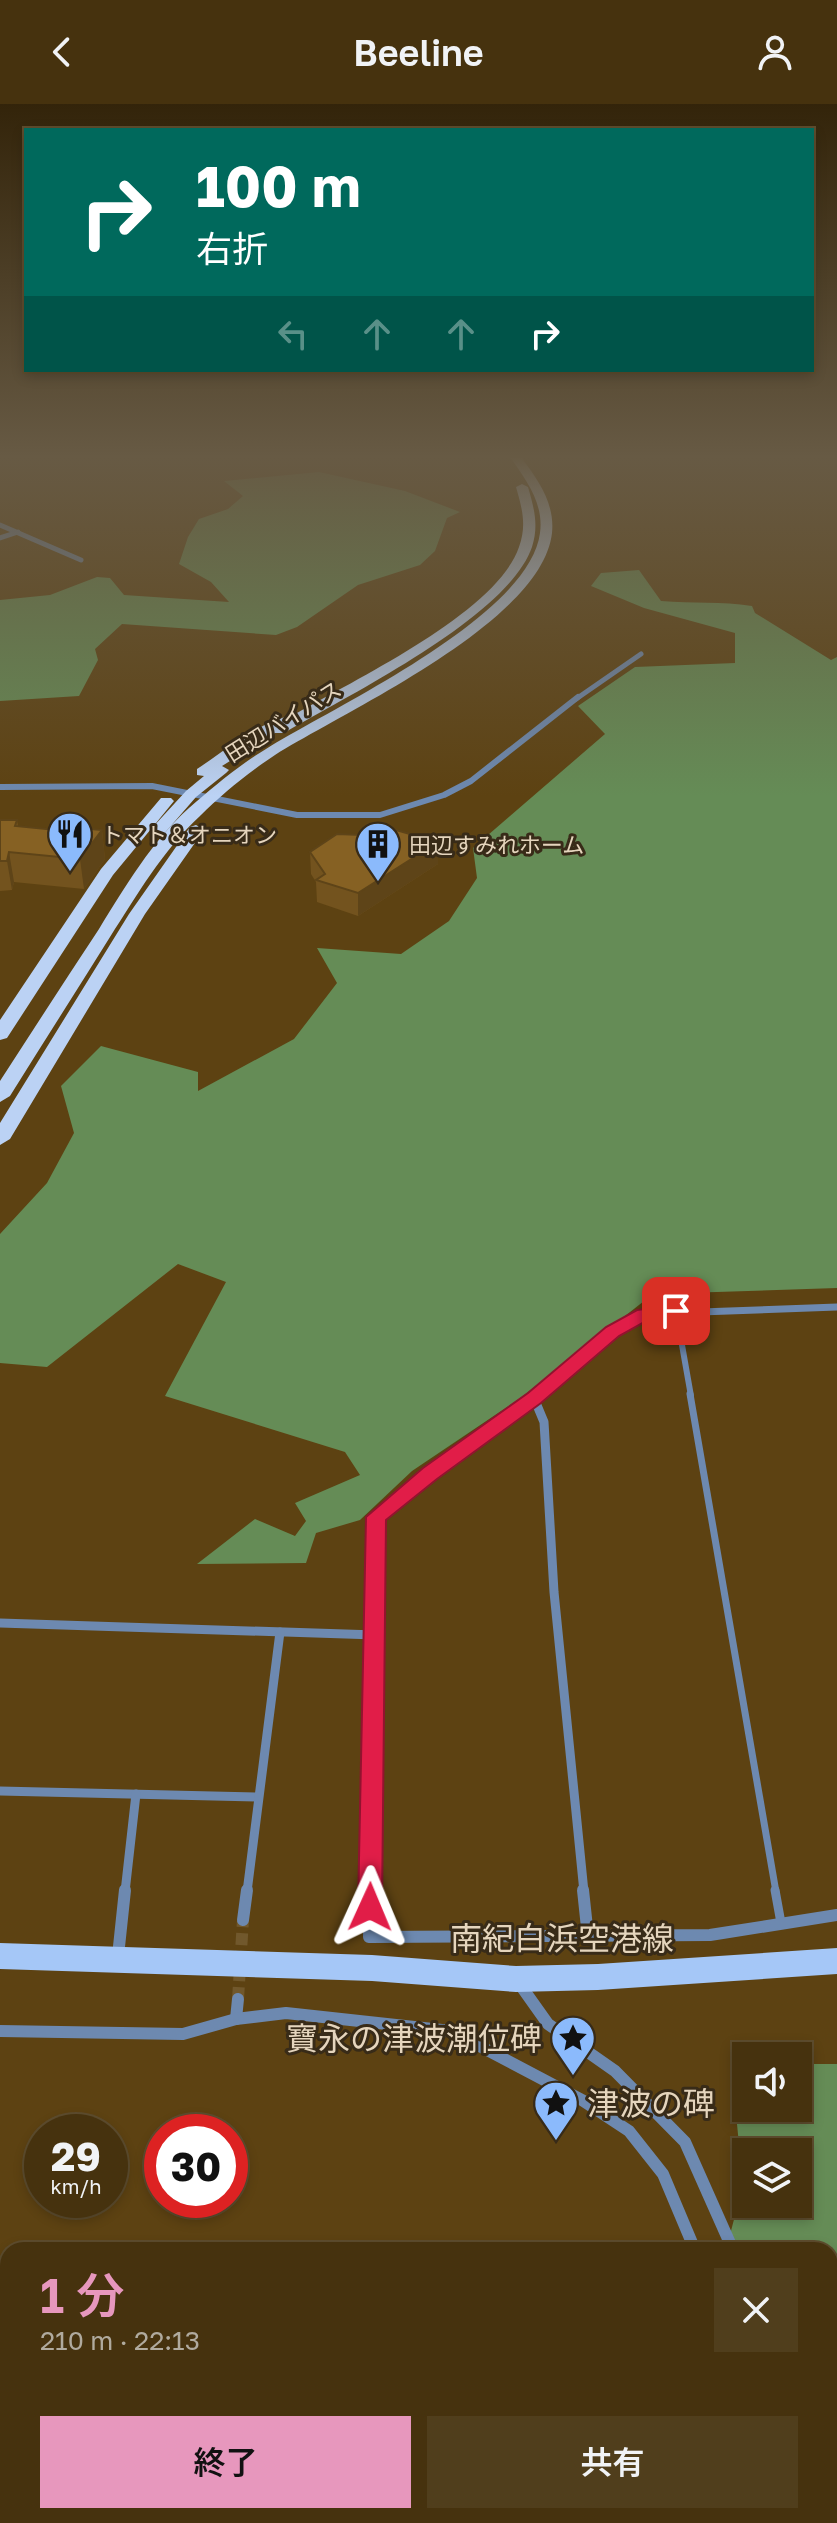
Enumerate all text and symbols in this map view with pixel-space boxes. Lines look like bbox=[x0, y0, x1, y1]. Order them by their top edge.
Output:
icon: back bbox=[40, 30, 84, 74]
icon: person bbox=[753, 30, 797, 74]
text: Beeline bbox=[353, 31, 484, 74]
text: 100 m bbox=[196, 152, 361, 219]
icon: right bbox=[64, 160, 168, 264]
text: 右折 bbox=[196, 227, 268, 270]
icon: left bbox=[271, 312, 315, 356]
icon: ahead bbox=[355, 312, 399, 356]
icon: ahead bbox=[439, 312, 483, 356]
icon: right bbox=[523, 312, 567, 356]
street label: 田辺バイパス bbox=[220, 675, 346, 767]
restaurant icon: トマト＆オニオン bbox=[46, 810, 94, 873]
building icon: 田辺すみれホーム bbox=[354, 820, 402, 883]
place label: トマト＆オニオン bbox=[101, 821, 277, 848]
place label: 田辺すみれホーム bbox=[409, 831, 584, 858]
pin bbox=[642, 1277, 710, 1345]
icon: arrive bbox=[654, 1289, 698, 1333]
position arrow bbox=[328, 1865, 412, 1949]
street label: 南紀白浜空港線 bbox=[450, 1919, 674, 1957]
place icon: 寶永の津波潮位碑 bbox=[549, 2014, 597, 2077]
place label: 寶永の津波潮位碑 bbox=[286, 2019, 542, 2057]
map controls bbox=[732, 2042, 812, 2218]
button: sound bbox=[732, 2042, 812, 2122]
place icon: 津波の碑 bbox=[532, 2079, 580, 2142]
place label: 津波の碑 bbox=[587, 2084, 715, 2122]
speed limit sign: 30 bbox=[144, 2114, 248, 2218]
text: 29 bbox=[51, 2132, 101, 2180]
button: layers bbox=[732, 2138, 812, 2218]
text: km/h bbox=[51, 2174, 101, 2198]
text: 1 分 bbox=[40, 2266, 124, 2324]
button: close bbox=[714, 2268, 798, 2352]
text: 210 m · 22:13 bbox=[40, 2325, 200, 2356]
button: 終了 bbox=[40, 2416, 411, 2508]
button: 共有 bbox=[427, 2416, 798, 2508]

